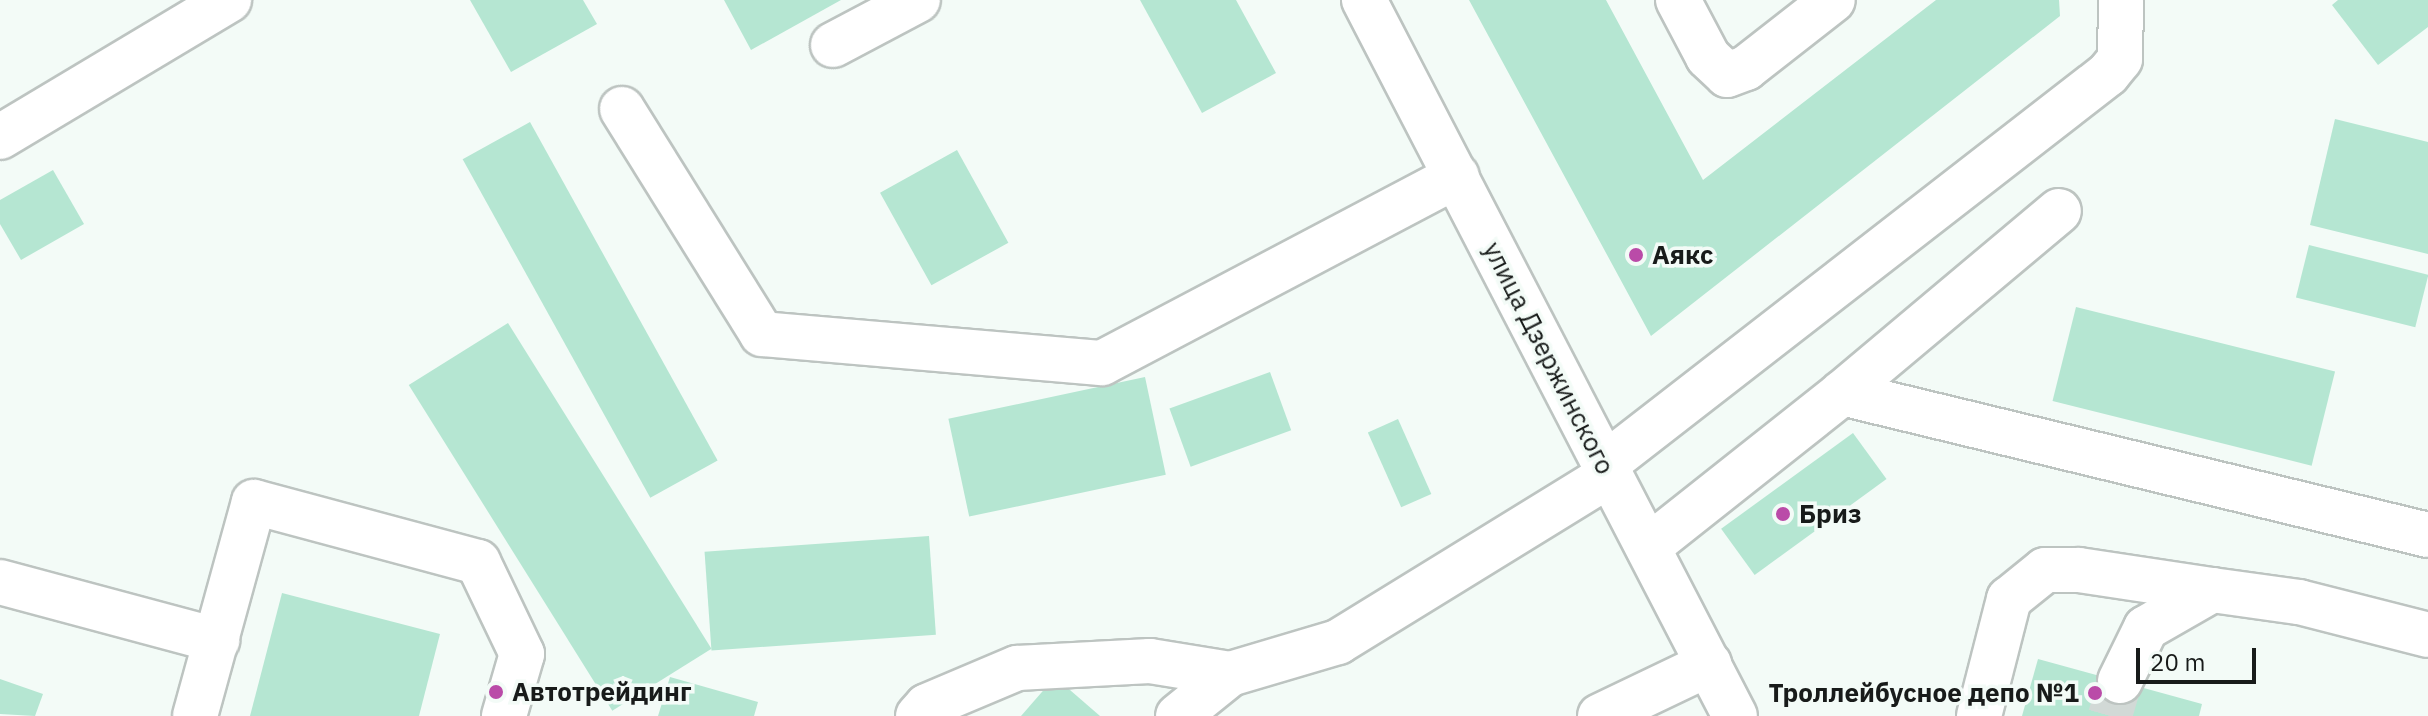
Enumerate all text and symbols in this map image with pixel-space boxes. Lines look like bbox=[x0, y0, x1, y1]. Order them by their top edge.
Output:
street label: улица Дзержинского bbox=[1477, 237, 1621, 479]
place label: Аякс bbox=[1652, 239, 1714, 271]
marker: Аякс bbox=[1627, 246, 1645, 264]
place label: Бриз bbox=[1799, 498, 1862, 530]
marker: Бриз bbox=[1774, 505, 1792, 523]
scale bar bbox=[2140, 632, 2260, 682]
text: 20 m bbox=[2150, 646, 2205, 678]
place label: Автотрейдинг bbox=[512, 676, 691, 708]
place label: Троллейбусное депо №1 bbox=[1768, 677, 2079, 709]
marker: Автотрейдинг bbox=[487, 683, 505, 701]
marker: Троллейбусное депо №1 bbox=[2086, 684, 2104, 702]

